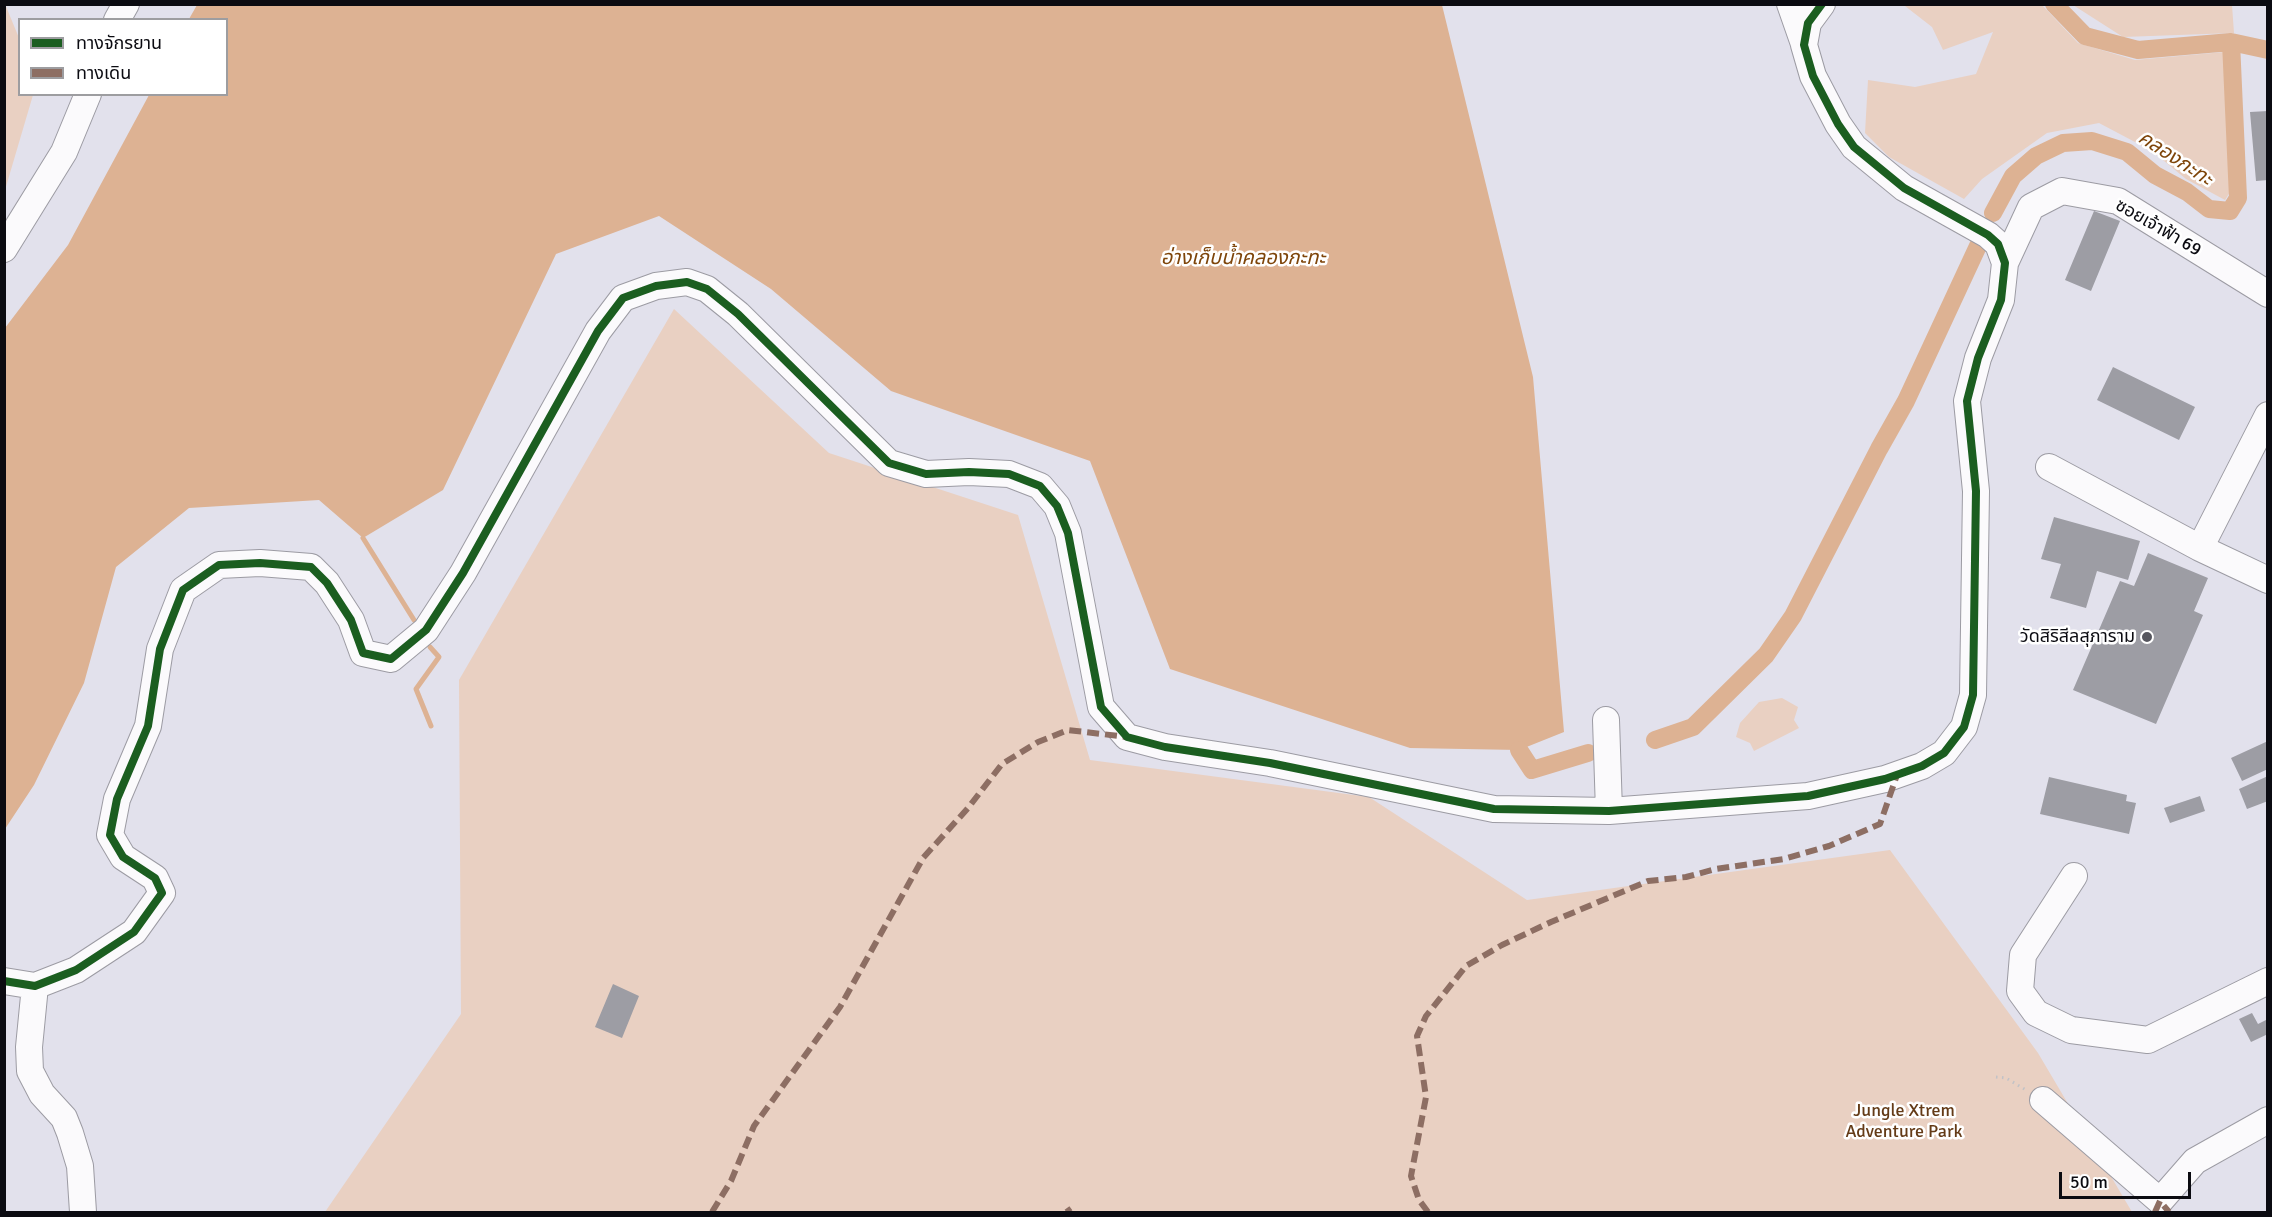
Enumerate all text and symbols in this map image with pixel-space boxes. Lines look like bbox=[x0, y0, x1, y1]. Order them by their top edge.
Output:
legend bbox=[18, 18, 228, 96]
text: ทางจักรยาน bbox=[76, 32, 162, 54]
text: ทางเดิน bbox=[76, 62, 131, 84]
water label: คลองกะทะ bbox=[2133, 126, 2217, 192]
street label: ซอยเจ้าฟ้า 69 bbox=[2111, 195, 2205, 261]
water label: อ่างเก็บน้ำคลองกะทะ bbox=[1161, 247, 1325, 271]
place label: วัดสิริสีลสุภาราม bbox=[2020, 626, 2135, 648]
marker: วัดสิริสีลสุภาราม bbox=[2140, 630, 2154, 644]
park label: Jungle Xtrem Adventure Park bbox=[1845, 1100, 1963, 1142]
scale bar bbox=[2062, 1160, 2194, 1198]
text: 50 m bbox=[2070, 1171, 2108, 1193]

